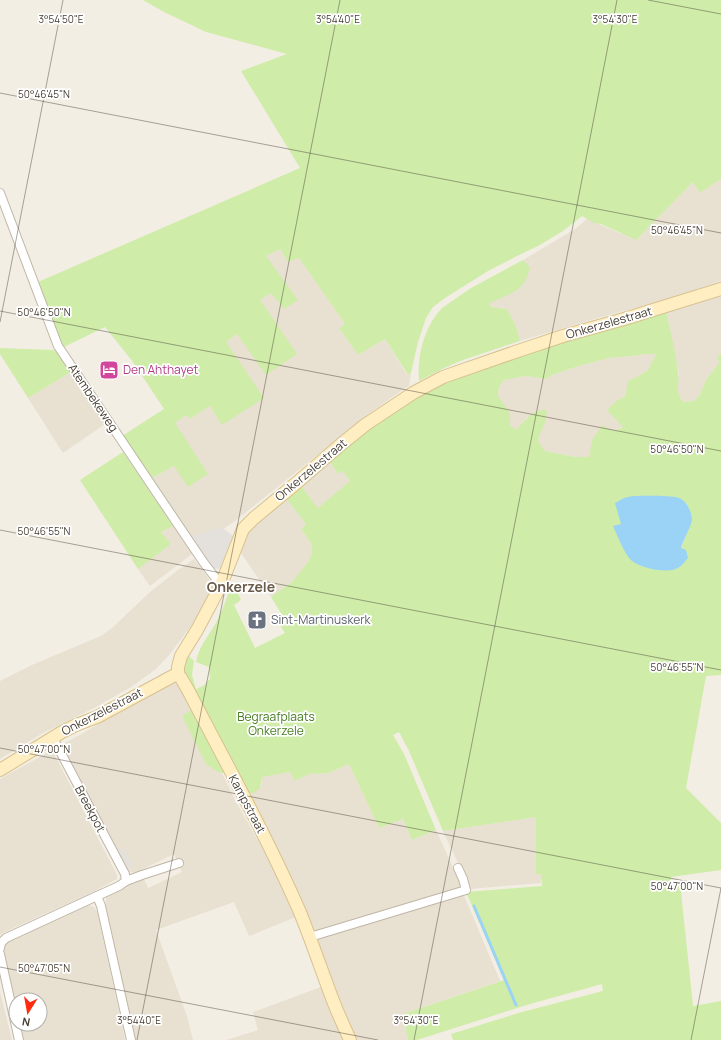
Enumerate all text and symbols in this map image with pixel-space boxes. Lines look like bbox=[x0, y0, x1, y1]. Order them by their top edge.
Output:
text: 3°54'50"E bbox=[38, 12, 84, 26]
text: 3°54'40"E bbox=[316, 12, 360, 26]
text: 3°54'30"E bbox=[593, 12, 638, 26]
text: 50°46'45"N bbox=[18, 87, 70, 101]
text: 50°46'45"N bbox=[651, 223, 703, 237]
street label: Onkerzelestraat bbox=[564, 302, 654, 343]
text: 50°46'50"N bbox=[17, 305, 71, 319]
hotel icon: Den Ahthayet bbox=[98, 359, 120, 381]
street label: Atembekeweg bbox=[64, 360, 122, 435]
place label: Den Ahthayet bbox=[123, 361, 198, 378]
street label: Onkerzelestraat bbox=[271, 434, 350, 505]
text: 50°46'50"N bbox=[650, 442, 704, 456]
text: 50°46'55"N bbox=[18, 524, 71, 538]
district label: Onkerzele bbox=[207, 577, 275, 596]
church icon: Sint-Martinuskerk bbox=[246, 609, 268, 631]
place label: Sint-Martinuskerk bbox=[271, 611, 372, 628]
text: 50°46'55"N bbox=[651, 660, 704, 674]
street label: Onkerzelestraat bbox=[58, 684, 145, 739]
park label: Begraafplaats Onkerzele bbox=[237, 708, 315, 739]
text: 50°47'00"N bbox=[18, 742, 70, 756]
street label: Kampstraat bbox=[225, 771, 270, 836]
street label: Breekpot bbox=[71, 782, 110, 835]
text: 50°47'00"N bbox=[651, 879, 703, 893]
text: 50°47'05"N bbox=[18, 961, 70, 975]
north arrow bbox=[8, 992, 48, 1032]
text: 3°54'40"E bbox=[117, 1013, 161, 1027]
text: 3°54'30"E bbox=[394, 1013, 439, 1027]
text: N bbox=[21, 1014, 31, 1030]

